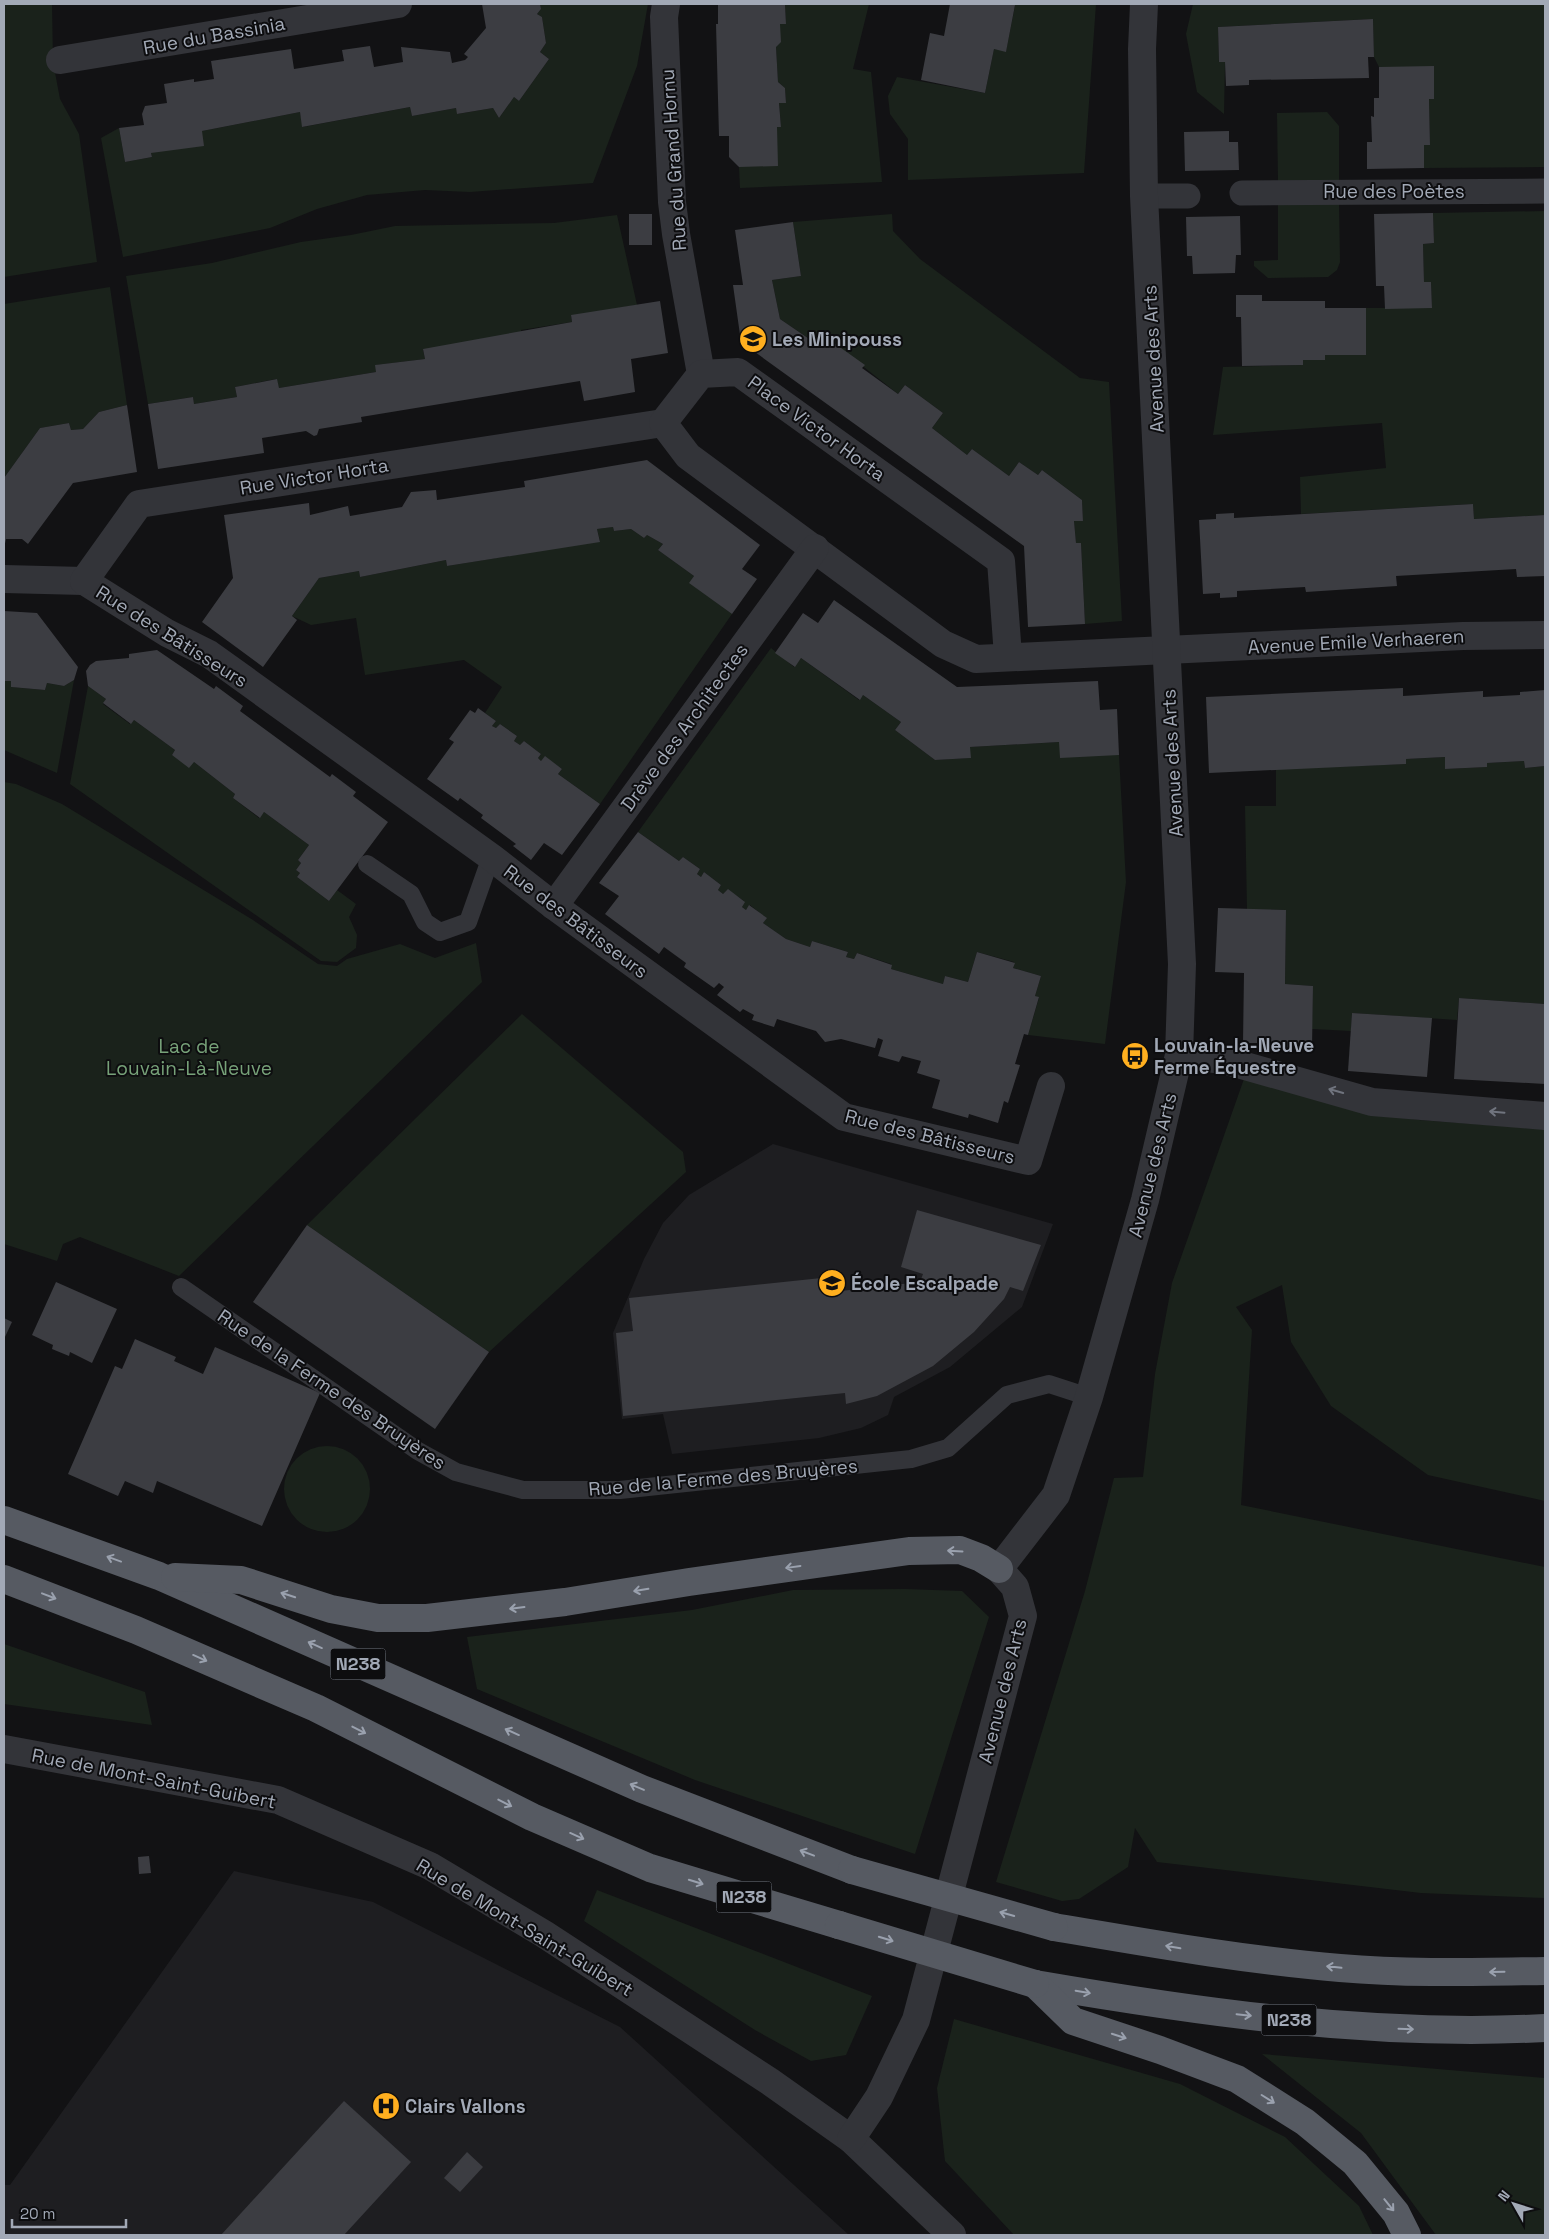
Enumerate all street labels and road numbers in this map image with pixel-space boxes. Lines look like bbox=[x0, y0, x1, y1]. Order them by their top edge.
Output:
street label: Rue du Bassinia bbox=[141, 11, 287, 60]
street label: Rue du Grand Hornu bbox=[655, 68, 692, 252]
street label: Rue des Poètes bbox=[1323, 179, 1465, 204]
street label: Avenue des Arts bbox=[1137, 284, 1170, 434]
street label: Place Victor Horta bbox=[743, 370, 891, 487]
street label: Rue Victor Horta bbox=[238, 452, 390, 501]
street label: Rue des Bâtisseurs bbox=[91, 580, 252, 693]
street label: Avenue Emile Verhaeren bbox=[1247, 623, 1465, 660]
street label: Drève des Architectes bbox=[615, 639, 754, 816]
street label: Avenue des Arts bbox=[1156, 688, 1189, 838]
street label: Rue des Bâtisseurs bbox=[499, 859, 653, 984]
street label: Avenue des Arts bbox=[1122, 1090, 1183, 1240]
street label: Rue des Bâtisseurs bbox=[842, 1103, 1017, 1170]
street label: Rue de la Ferme des Bruyères bbox=[213, 1303, 451, 1475]
street label: Rue de la Ferme des Bruyères bbox=[587, 1453, 859, 1502]
street label: Avenue des Arts bbox=[972, 1616, 1033, 1766]
road number: N238 bbox=[330, 1648, 386, 1680]
street label: Rue de Mont-Saint-Guibert bbox=[29, 1742, 278, 1814]
street label: Rue de Mont-Saint-Guibert bbox=[412, 1853, 638, 2002]
road number: N238 bbox=[716, 1881, 772, 1912]
road number: N238 bbox=[1262, 2004, 1316, 2036]

